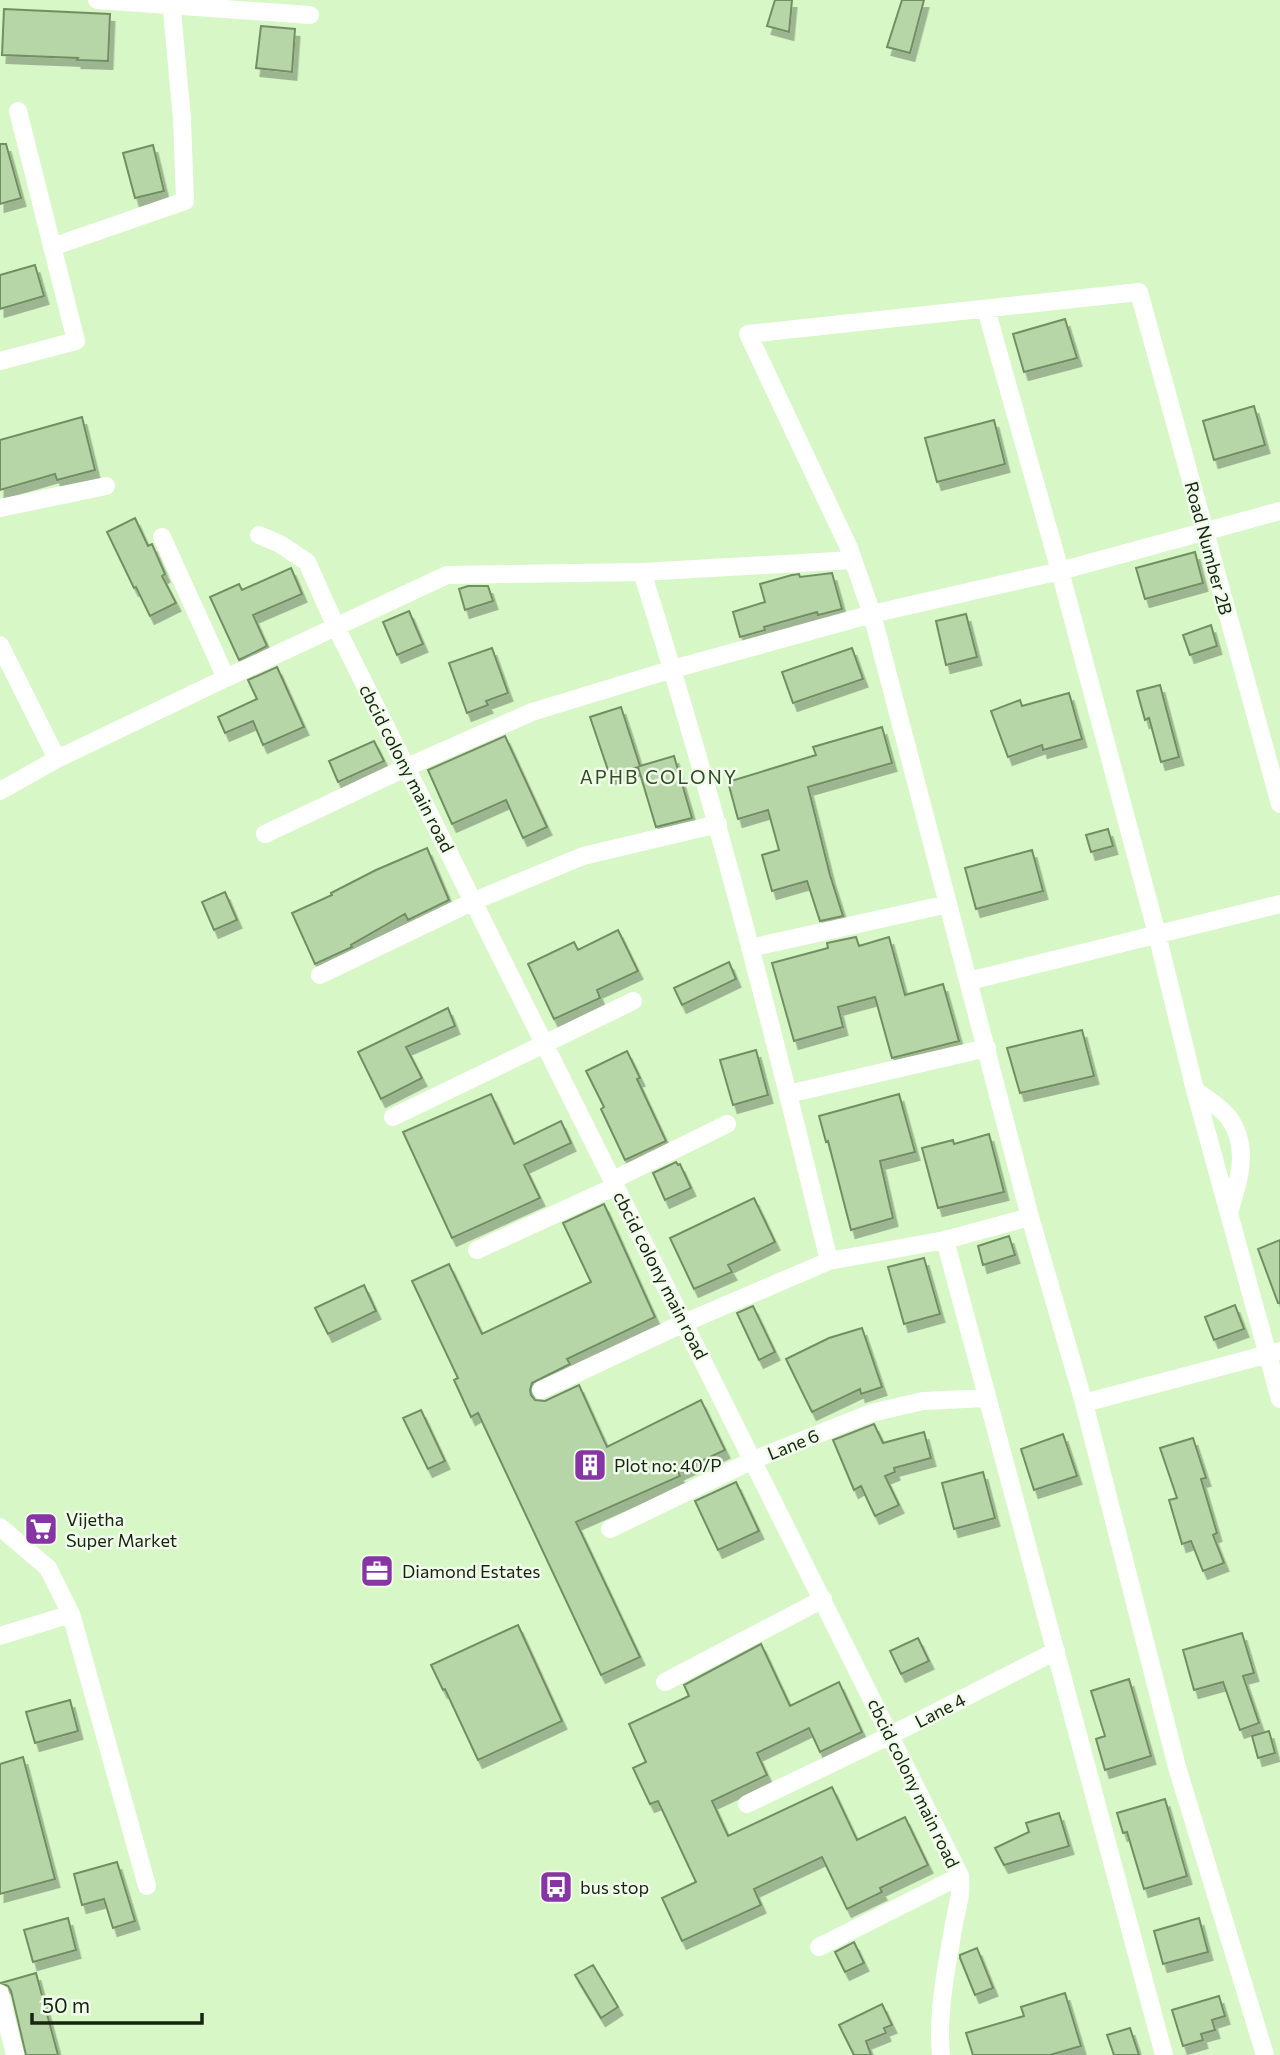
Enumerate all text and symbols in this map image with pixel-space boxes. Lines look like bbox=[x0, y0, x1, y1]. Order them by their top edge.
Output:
street label: Road Number 2B bbox=[1181, 479, 1237, 617]
street label: cbcid colony main road bbox=[355, 680, 459, 856]
district label: APHB COLONY bbox=[580, 765, 738, 788]
street label: cbcid colony main road bbox=[609, 1187, 713, 1363]
street label: Lane 6 bbox=[764, 1424, 822, 1464]
building icon: Plot no: 40/P bbox=[571, 1446, 609, 1484]
place label: Plot no: 40/P bbox=[614, 1454, 722, 1476]
place label: Vijetha Super Market bbox=[66, 1508, 177, 1551]
supermarket icon: Vijetha Super Market bbox=[22, 1510, 60, 1548]
office icon: Diamond Estates bbox=[358, 1552, 396, 1590]
place label: Diamond Estates bbox=[402, 1560, 540, 1582]
street label: Lane 4 bbox=[911, 1688, 969, 1732]
street label: cbcid colony main road bbox=[863, 1695, 965, 1871]
bus stop icon: bus stop bbox=[537, 1868, 575, 1906]
place label: bus stop bbox=[580, 1876, 649, 1898]
scale bar bbox=[32, 1982, 201, 2026]
text: 50 m bbox=[42, 1992, 90, 2017]

